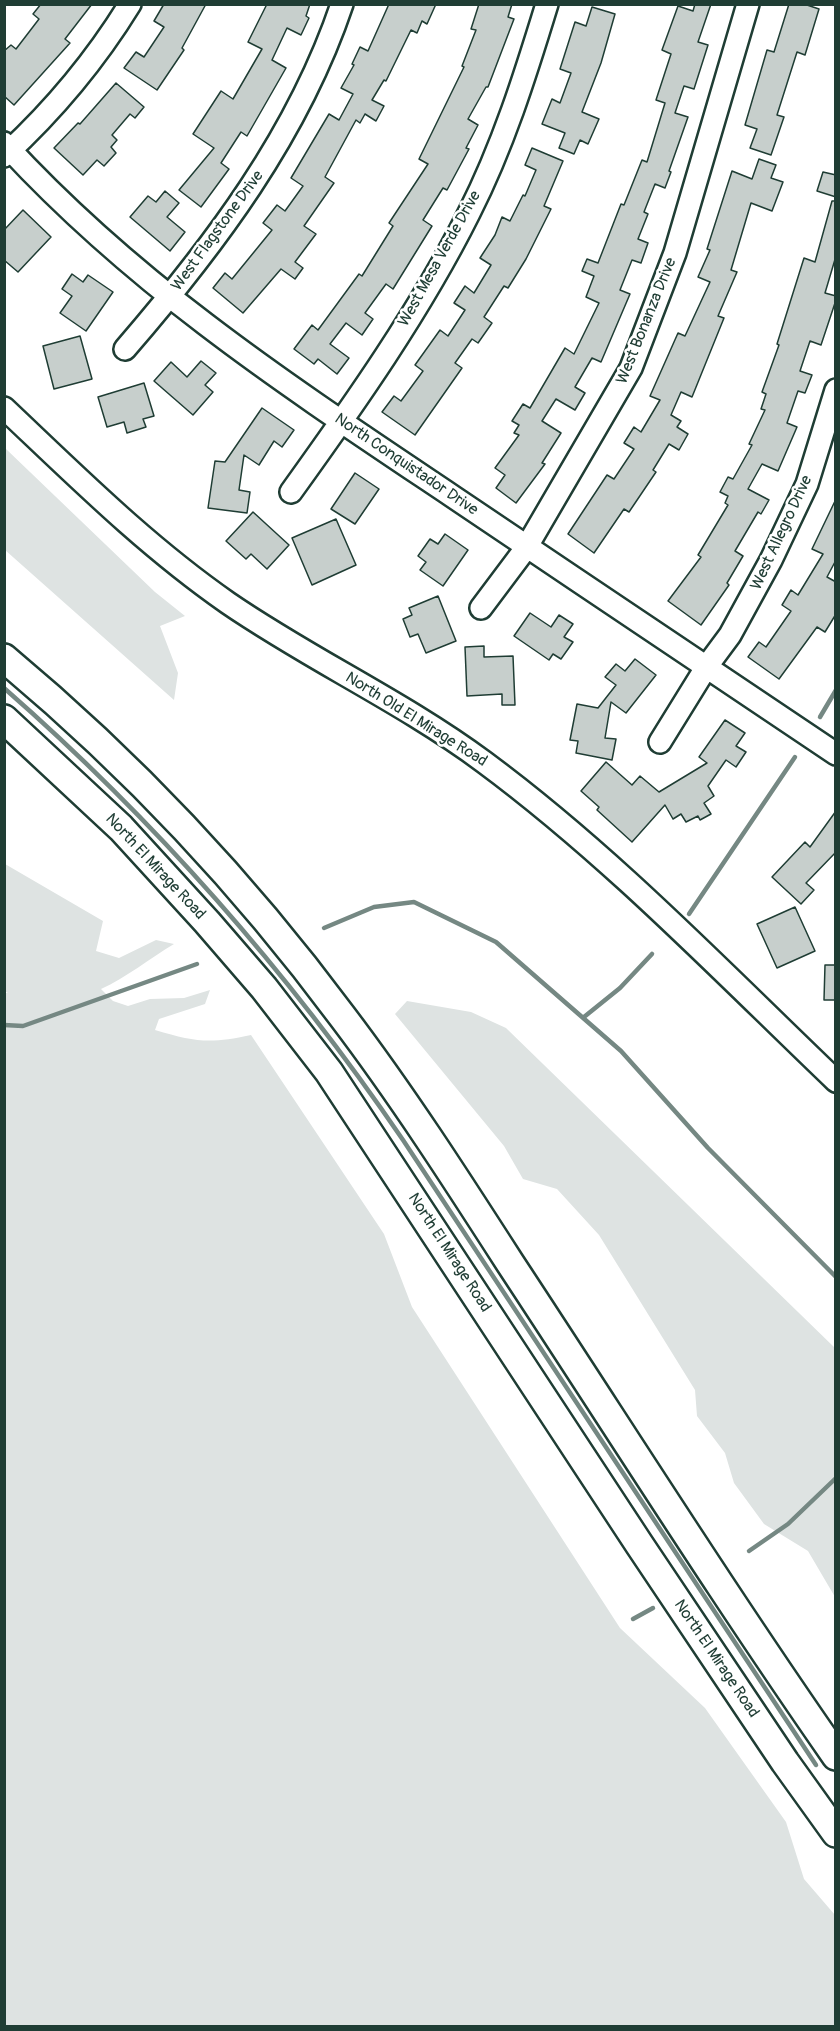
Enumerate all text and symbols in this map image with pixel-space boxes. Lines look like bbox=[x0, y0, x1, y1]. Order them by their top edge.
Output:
street label: West Flagstone Drive bbox=[168, 167, 268, 295]
street label: West Mesa Verde Drive bbox=[395, 188, 485, 330]
street label: West Bonanza Drive bbox=[613, 255, 681, 387]
street label: North Conquistador Drive bbox=[331, 410, 481, 520]
street label: West Allegro Drive bbox=[747, 473, 817, 593]
street label: North Old El Mirage Road bbox=[342, 669, 490, 771]
street label: North El Mirage Road bbox=[101, 810, 209, 924]
street label: North El Mirage Road bbox=[403, 1190, 495, 1316]
street label: North El Mirage Road bbox=[669, 1596, 763, 1722]

